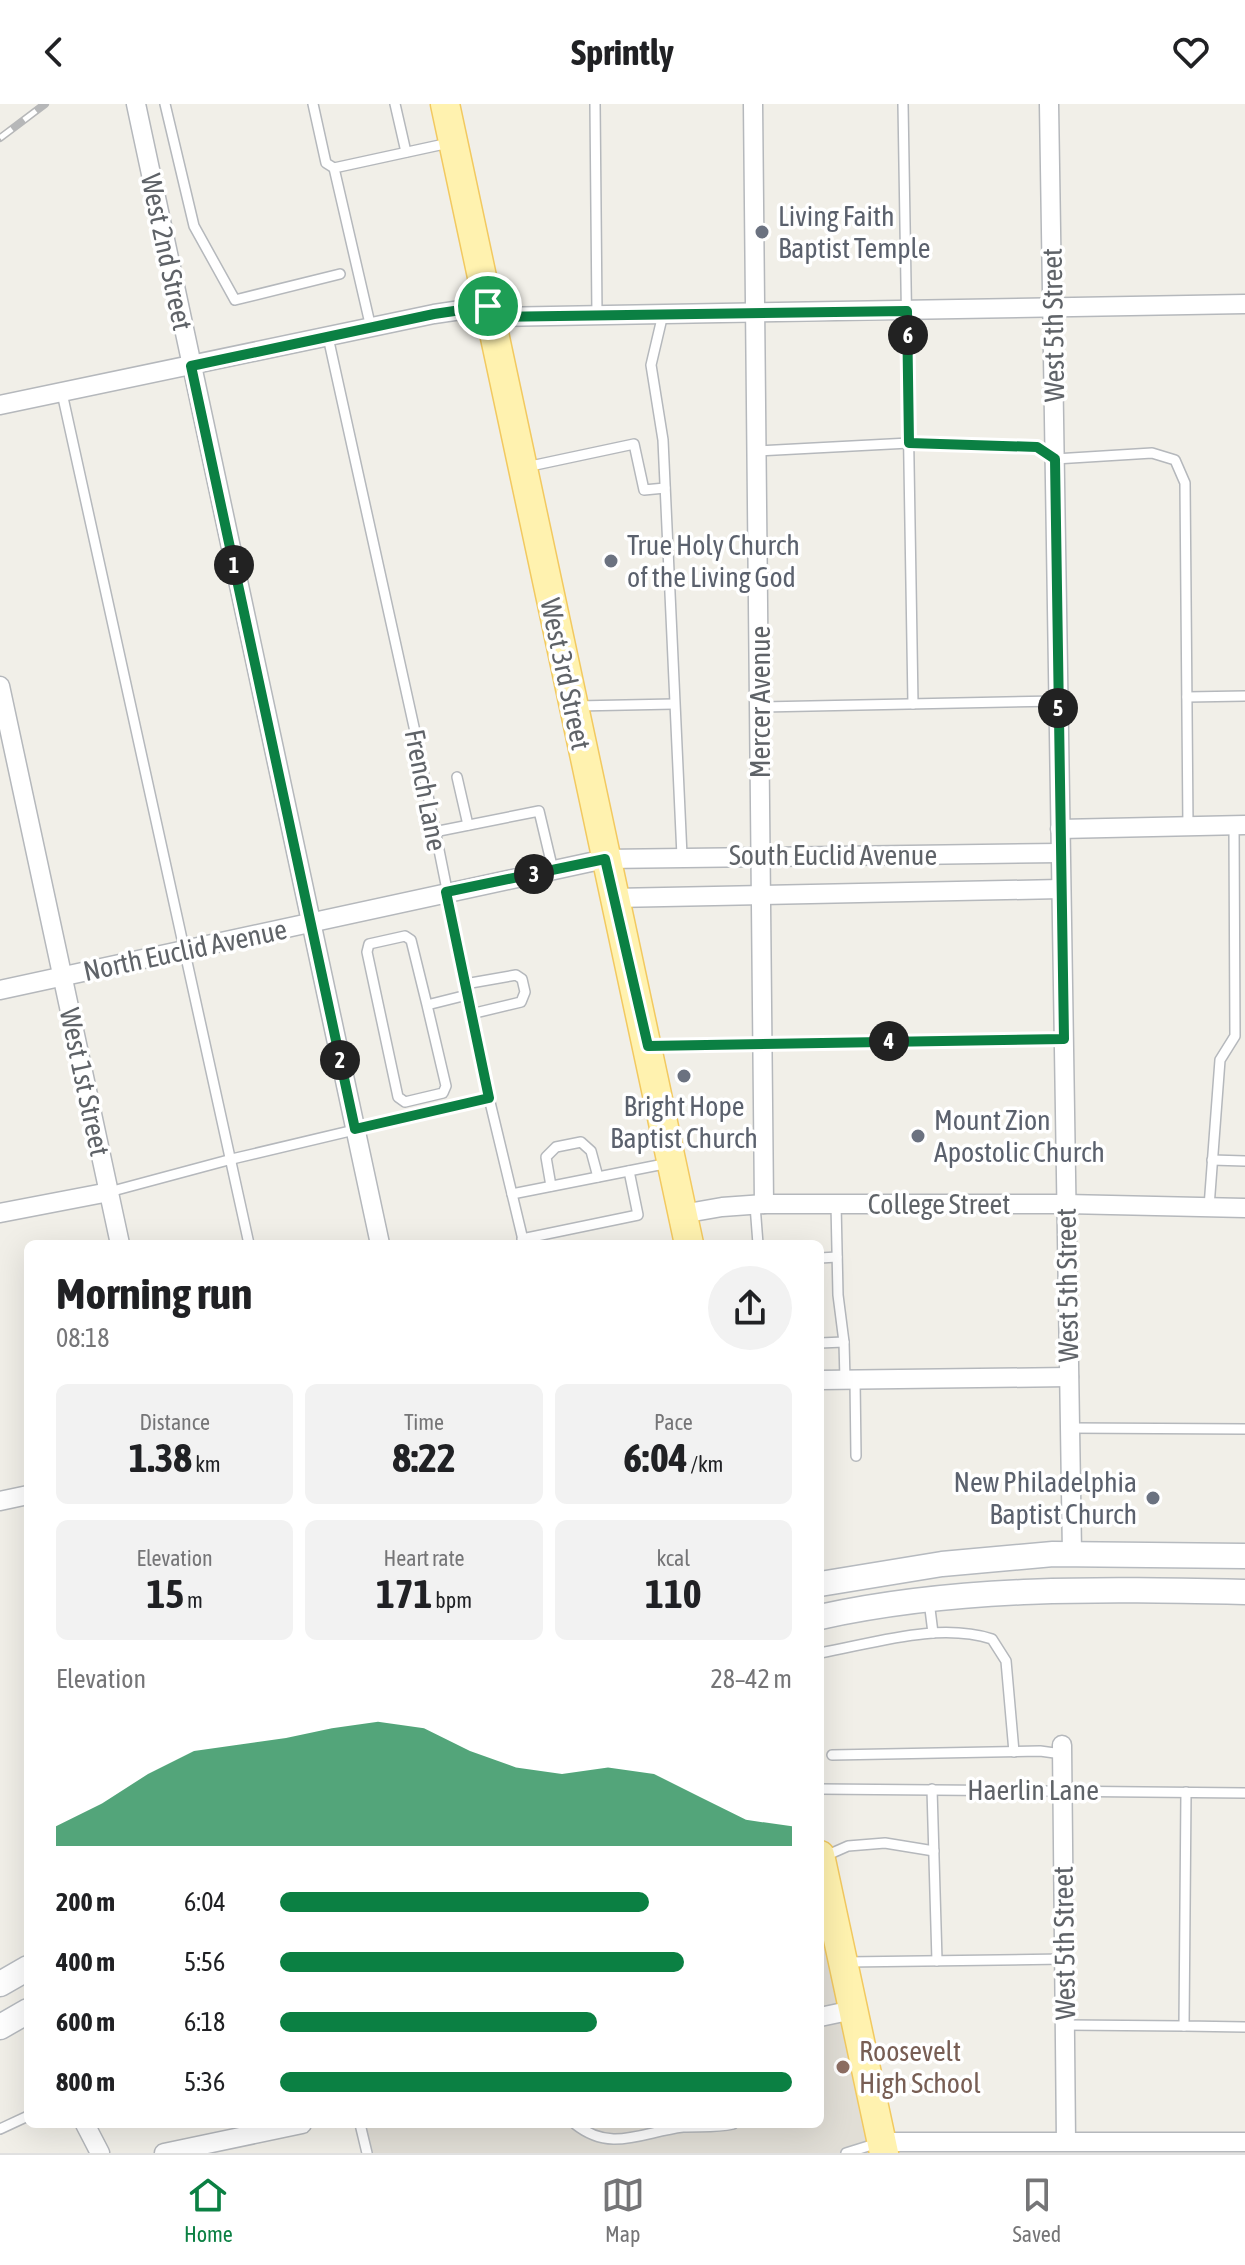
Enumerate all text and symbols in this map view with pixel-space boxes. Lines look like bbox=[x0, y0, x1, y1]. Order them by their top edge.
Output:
icon: back bbox=[32, 30, 76, 74]
icon: heart bbox=[1169, 30, 1213, 74]
text: Sprintly bbox=[571, 31, 674, 73]
street label: West 2nd Street bbox=[135, 171, 199, 333]
place label: Living Faith Baptist Temple bbox=[778, 200, 930, 264]
marker: Living Faith Baptist Temple bbox=[753, 223, 771, 241]
street label: West 5th Street bbox=[1036, 248, 1070, 402]
pin bbox=[454, 272, 522, 340]
icon: arrive bbox=[466, 284, 510, 328]
pin: 6 bbox=[888, 315, 928, 355]
text: 6 bbox=[903, 322, 913, 348]
place label: True Holy Church of the Living God bbox=[627, 529, 800, 593]
pin: 1 bbox=[214, 545, 254, 585]
text: 1 bbox=[229, 552, 239, 578]
marker: True Holy Church of the Living God bbox=[602, 552, 620, 570]
street label: West 3rd Street bbox=[534, 595, 598, 753]
street label: Mercer Avenue bbox=[744, 626, 776, 778]
pin: 5 bbox=[1038, 688, 1078, 728]
text: 5 bbox=[1053, 695, 1063, 721]
street label: French Lane bbox=[399, 726, 453, 854]
street label: South Euclid Avenue bbox=[729, 839, 937, 871]
pin: 3 bbox=[514, 854, 554, 894]
text: 3 bbox=[529, 861, 539, 887]
street label: North Euclid Avenue bbox=[80, 913, 290, 987]
street label: West 1st Street bbox=[54, 1005, 116, 1159]
pin: 4 bbox=[869, 1021, 909, 1061]
text: 4 bbox=[884, 1028, 894, 1054]
pin: 2 bbox=[320, 1040, 360, 1080]
text: 2 bbox=[335, 1047, 345, 1073]
marker: Bright Hope Baptist Church bbox=[675, 1067, 693, 1085]
place label: Bright Hope Baptist Church bbox=[610, 1090, 758, 1154]
place label: Mount Zion Apostolic Church bbox=[934, 1104, 1105, 1168]
marker: Mount Zion Apostolic Church bbox=[909, 1127, 927, 1145]
street label: College Street bbox=[868, 1188, 1010, 1220]
street label: West 5th Street bbox=[1050, 1208, 1084, 1362]
button: share bbox=[708, 1266, 792, 1350]
text: Morning run bbox=[56, 1268, 252, 1318]
text: 08:18 bbox=[56, 1323, 110, 1353]
text: Distance bbox=[139, 1409, 210, 1435]
text: Time bbox=[404, 1409, 444, 1435]
text: Pace bbox=[654, 1409, 693, 1435]
text: 1.38 bbox=[129, 1435, 192, 1480]
text: 8:22 bbox=[392, 1435, 456, 1480]
text: 6:04 bbox=[623, 1435, 687, 1480]
text: km bbox=[192, 1451, 221, 1477]
text: /km bbox=[687, 1451, 723, 1477]
place label: New Philadelphia Baptist Church bbox=[954, 1466, 1137, 1530]
marker: New Philadelphia Baptist Church bbox=[1144, 1489, 1162, 1507]
text: Elevation bbox=[137, 1545, 213, 1571]
text: Heart rate bbox=[383, 1545, 465, 1571]
text: kcal bbox=[657, 1545, 690, 1571]
text: 15 bbox=[146, 1571, 184, 1616]
text: 171 bbox=[376, 1571, 432, 1616]
text: 110 bbox=[645, 1571, 702, 1616]
text: m bbox=[184, 1587, 203, 1613]
text: bpm bbox=[432, 1587, 472, 1613]
text: Elevation bbox=[56, 1664, 146, 1694]
text: 28–42 m bbox=[710, 1664, 792, 1694]
street label: Haerlin Lane bbox=[967, 1774, 1099, 1806]
street label: West 5th Street bbox=[1047, 1866, 1081, 2020]
text: 200 m bbox=[56, 1887, 115, 1917]
text: 6:04 bbox=[184, 1887, 226, 1917]
text: 400 m bbox=[56, 1947, 115, 1977]
text: 5:56 bbox=[184, 1947, 225, 1977]
text: 600 m bbox=[56, 2007, 115, 2037]
text: 6:18 bbox=[184, 2007, 225, 2037]
place label: Roosevelt High School bbox=[859, 2035, 981, 2099]
marker: Roosevelt High School bbox=[834, 2058, 852, 2076]
text: 800 m bbox=[56, 2067, 115, 2097]
text: 5:36 bbox=[184, 2067, 225, 2097]
tab: Home bbox=[184, 2173, 233, 2247]
tab: Map bbox=[601, 2173, 645, 2247]
tab: Saved bbox=[1012, 2173, 1061, 2247]

